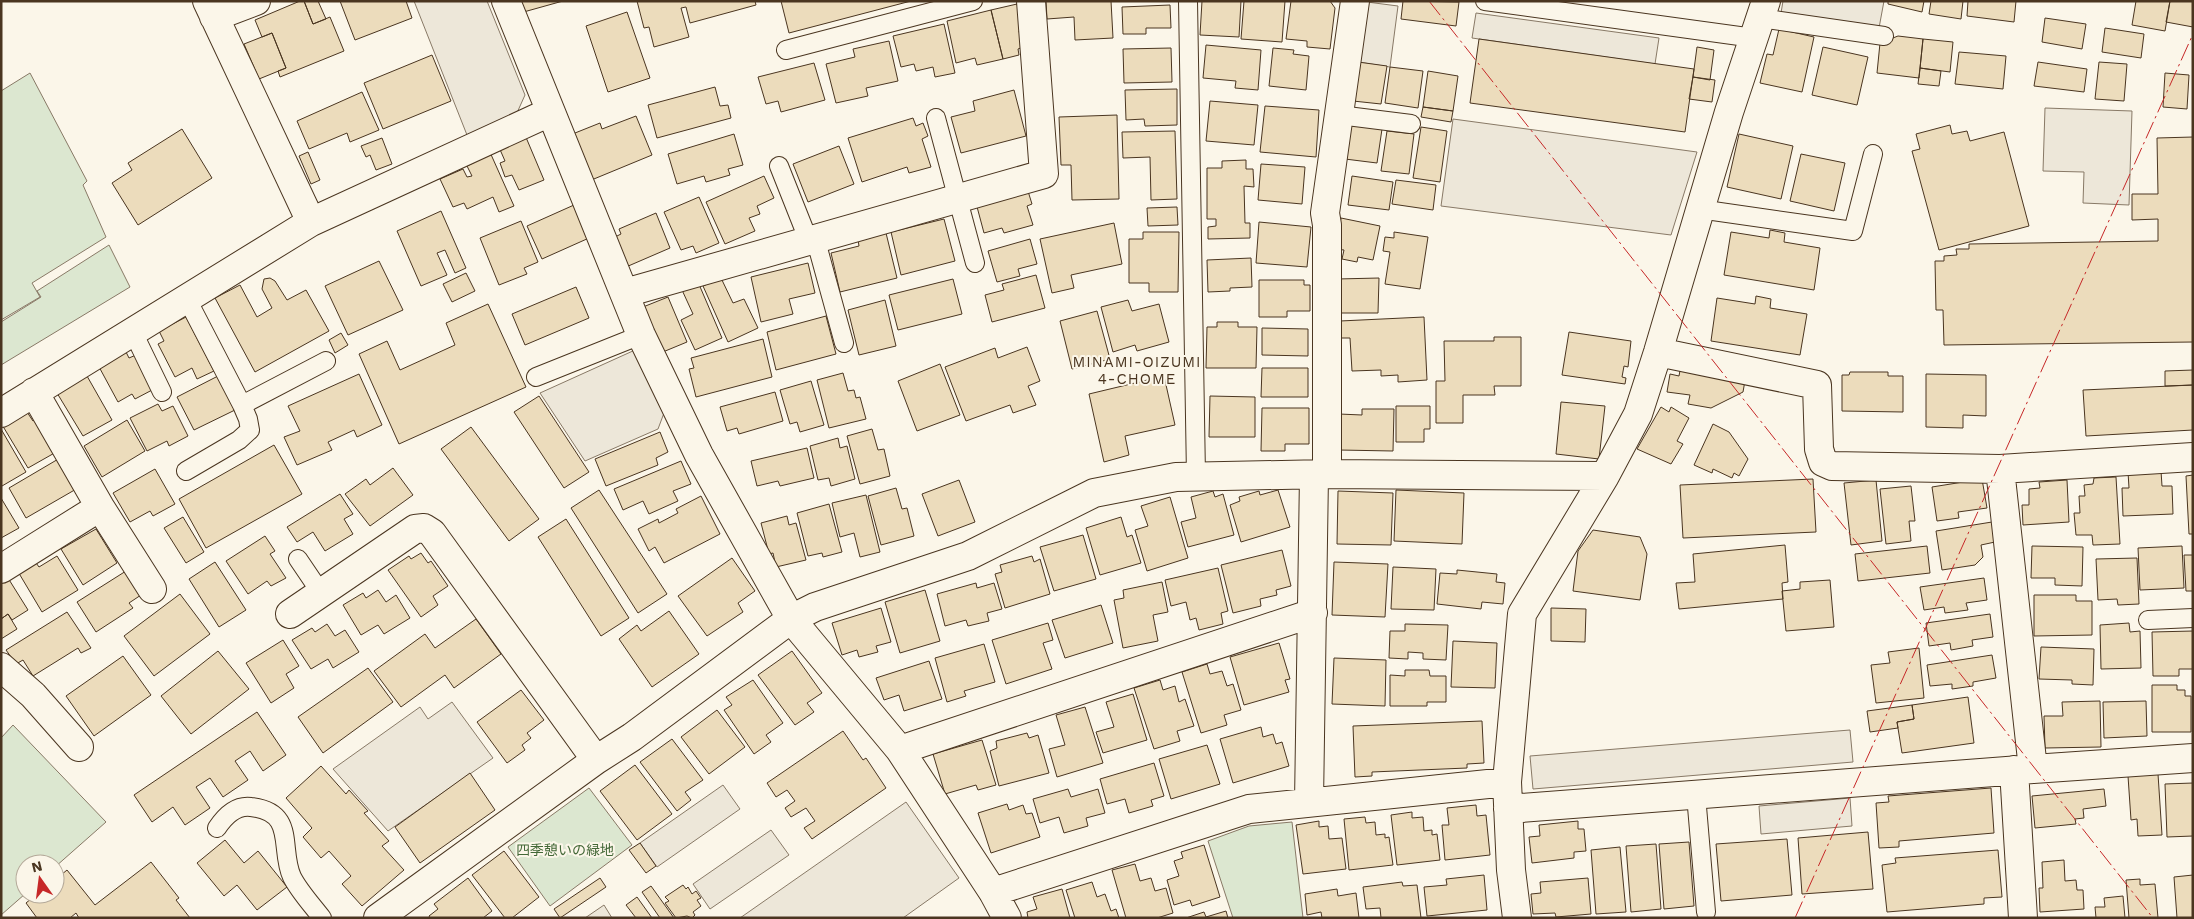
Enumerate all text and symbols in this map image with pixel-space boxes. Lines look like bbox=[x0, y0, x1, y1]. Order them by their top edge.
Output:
district label: MINAMI-OIZUMI 4-CHOME bbox=[1072, 353, 1202, 388]
park label: 四季憩いの緑地 bbox=[516, 842, 614, 858]
north arrow bbox=[15, 854, 65, 904]
text: N bbox=[30, 857, 44, 875]

